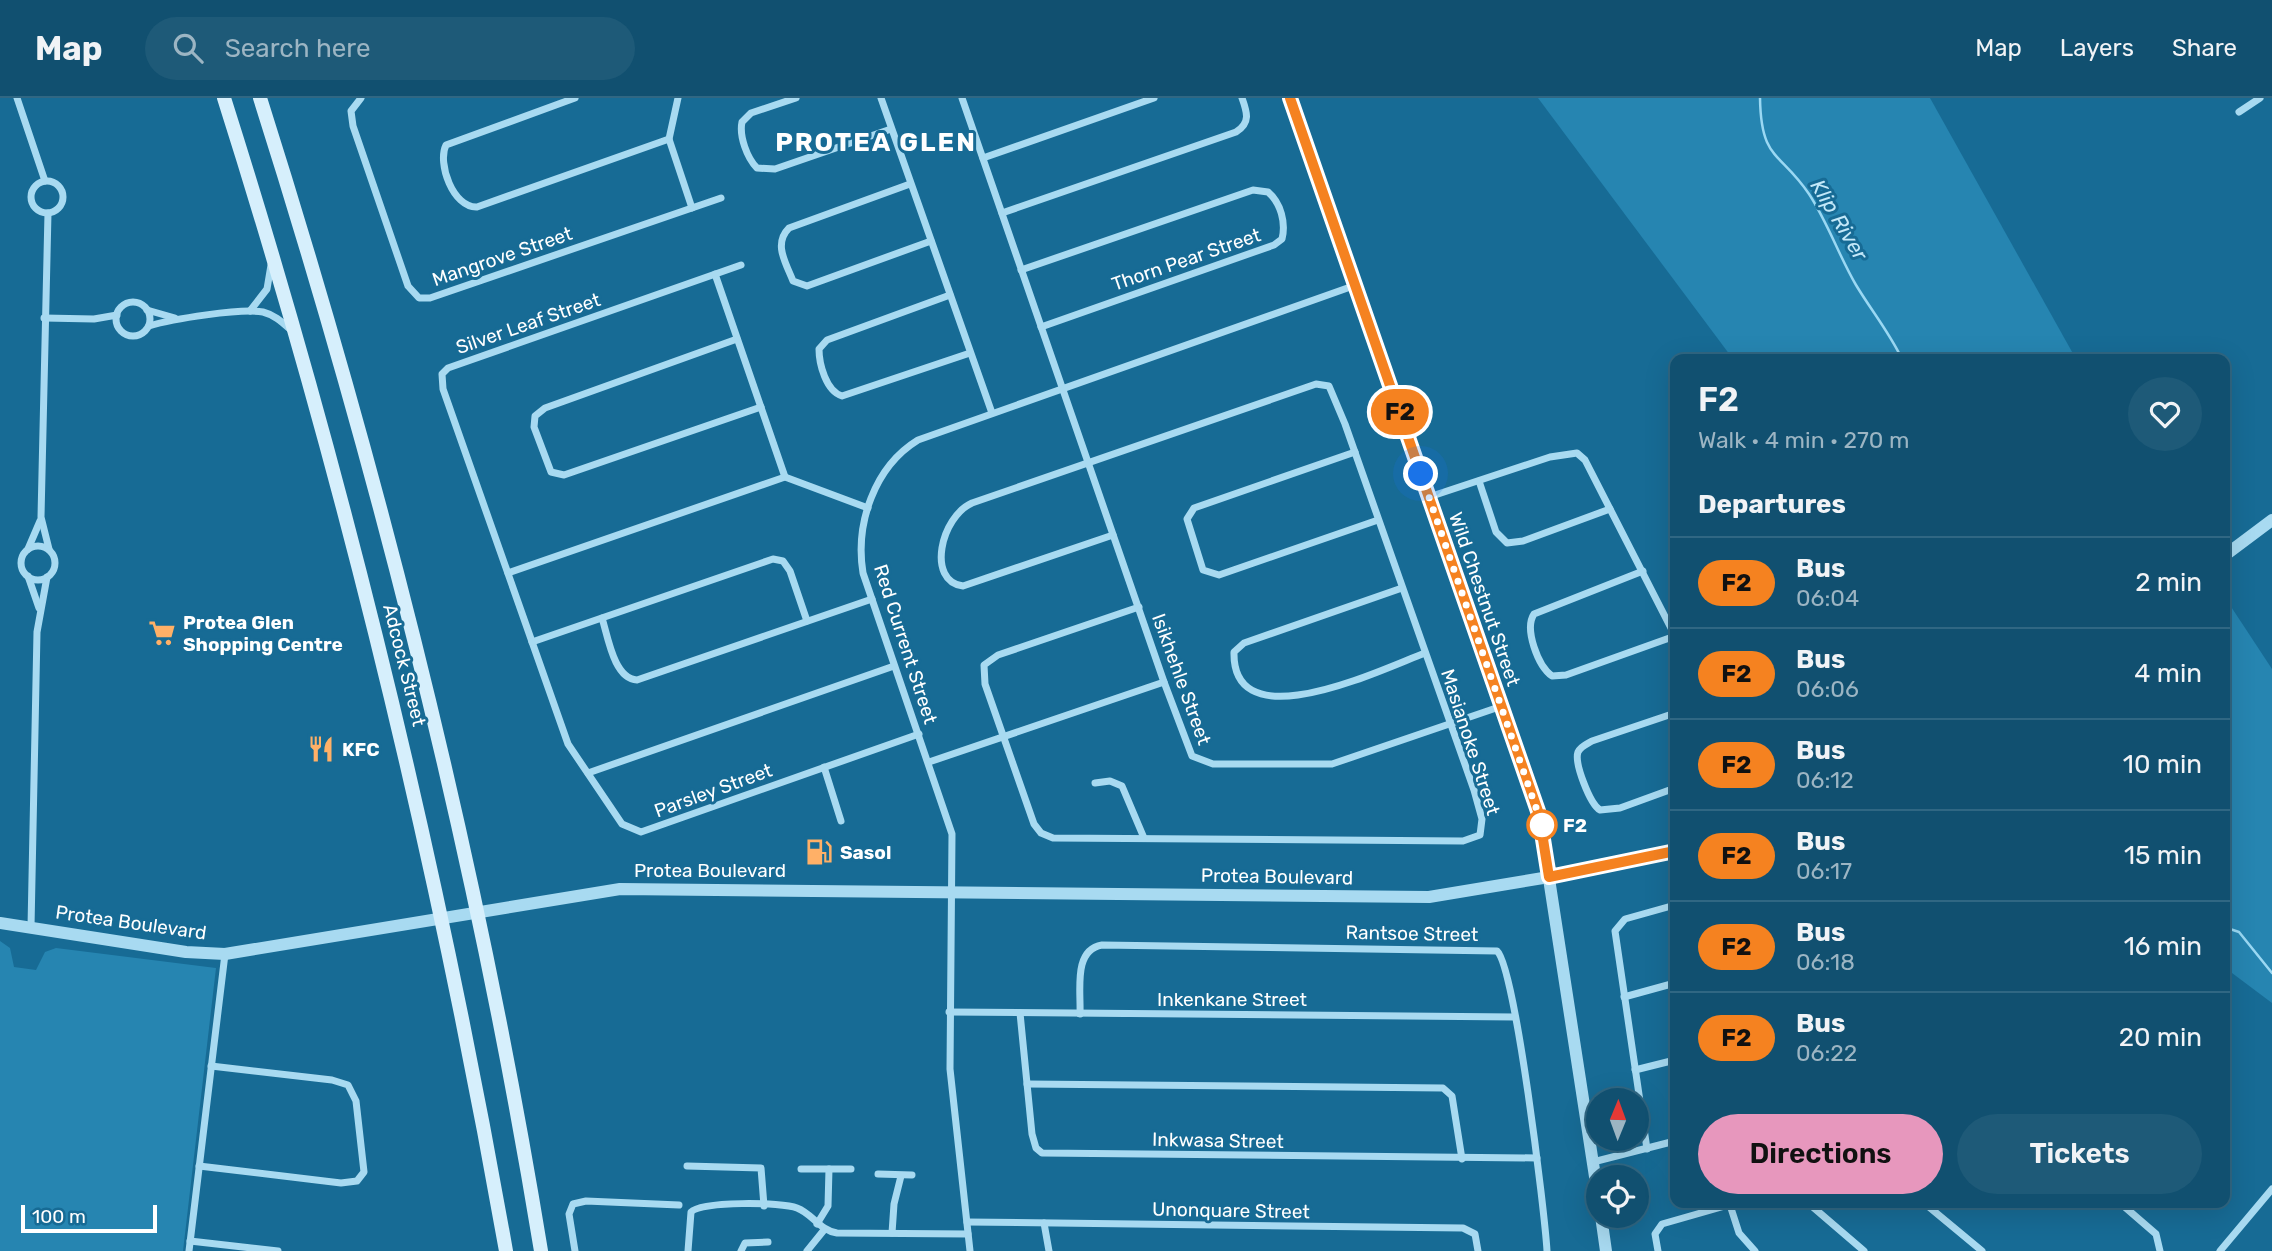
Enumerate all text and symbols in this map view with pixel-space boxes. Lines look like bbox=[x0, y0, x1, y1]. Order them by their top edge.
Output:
search box bbox=[145, 17, 635, 80]
text: Map bbox=[35, 29, 103, 68]
icon: search bbox=[169, 29, 207, 67]
text: Search here bbox=[225, 33, 370, 64]
text: Map bbox=[1975, 34, 2022, 62]
text: Layers bbox=[2060, 34, 2134, 62]
text: Share bbox=[2172, 34, 2237, 62]
district label: PROTEA GLEN bbox=[775, 127, 977, 158]
water label: Klip River bbox=[1805, 175, 1874, 266]
street label: Mangrove Street bbox=[429, 222, 576, 291]
street label: Thorn Pear Street bbox=[1109, 223, 1264, 296]
street label: Silver Leaf Street bbox=[453, 288, 604, 359]
button: heart bbox=[2128, 377, 2202, 451]
text: F2 bbox=[1698, 380, 1739, 419]
line badge: F2 bbox=[1368, 389, 1432, 435]
text: F2 bbox=[1385, 398, 1415, 426]
text: Walk · 4 min · 270 m bbox=[1698, 426, 1909, 454]
your location bbox=[1403, 456, 1438, 491]
text: Departures bbox=[1698, 489, 1846, 520]
street label: Wild Chestnut Street bbox=[1444, 509, 1525, 690]
text: Bus bbox=[1796, 553, 1845, 584]
street label: Red Current Street bbox=[869, 562, 942, 727]
text: 2 min bbox=[2135, 567, 2202, 598]
text: F2 bbox=[1721, 569, 1752, 597]
text: 06:04 bbox=[1796, 584, 1859, 612]
street label: Adcock Street bbox=[378, 602, 431, 729]
street label: Isikhehle Street bbox=[1147, 610, 1216, 748]
place label: Protea Glen Shopping Centre bbox=[183, 611, 343, 656]
supermarket icon: Protea Glen Shopping Centre bbox=[147, 618, 177, 648]
text: Bus bbox=[1796, 644, 1845, 675]
text: 4 min bbox=[2134, 658, 2202, 689]
text: F2 bbox=[1721, 660, 1752, 688]
street label: Masianoke Street bbox=[1436, 666, 1505, 819]
text: 06:06 bbox=[1796, 675, 1859, 703]
restaurant icon: KFC bbox=[306, 734, 336, 764]
text: Bus bbox=[1796, 735, 1845, 766]
place label: KFC bbox=[342, 738, 380, 761]
text: 10 min bbox=[2123, 749, 2202, 780]
text: F2 bbox=[1721, 751, 1752, 779]
street label: Parsley Street bbox=[651, 758, 776, 822]
text: 06:12 bbox=[1796, 766, 1854, 794]
marker: F2 bbox=[1527, 810, 1557, 840]
place label: F2 bbox=[1563, 814, 1587, 837]
text: Bus bbox=[1796, 826, 1845, 857]
fuel station icon: Sasol bbox=[804, 837, 834, 867]
text: 15 min bbox=[2124, 840, 2202, 871]
place label: Sasol bbox=[840, 841, 891, 864]
text: F2 bbox=[1721, 842, 1752, 870]
text: 06:17 bbox=[1796, 857, 1852, 885]
street label: Protea Boulevard bbox=[634, 859, 786, 882]
street label: Protea Boulevard bbox=[1201, 864, 1353, 889]
street label: Protea Boulevard bbox=[54, 901, 208, 944]
text: Bus bbox=[1796, 917, 1845, 948]
street label: Rantsoe Street bbox=[1346, 921, 1479, 946]
text: 16 min bbox=[2124, 931, 2202, 962]
text: F2 bbox=[1721, 933, 1752, 961]
text: 06:18 bbox=[1796, 948, 1855, 976]
street label: Inkenkane Street bbox=[1157, 988, 1308, 1011]
text: Bus bbox=[1796, 1008, 1845, 1039]
text: 20 min bbox=[2119, 1022, 2202, 1053]
text: F2 bbox=[1721, 1024, 1752, 1052]
text: 06:22 bbox=[1796, 1039, 1857, 1067]
north arrow bbox=[1586, 1088, 1648, 1152]
map controls bbox=[1586, 1088, 1649, 1228]
button: Directions bbox=[1698, 1114, 1943, 1194]
button: Tickets bbox=[1957, 1114, 2202, 1194]
street label: Inkwasa Street bbox=[1152, 1128, 1285, 1153]
button: locate bbox=[1586, 1165, 1649, 1228]
street label: Unonquare Street bbox=[1152, 1198, 1311, 1223]
scale bar bbox=[21, 1202, 158, 1234]
text: 100 m bbox=[32, 1205, 86, 1228]

